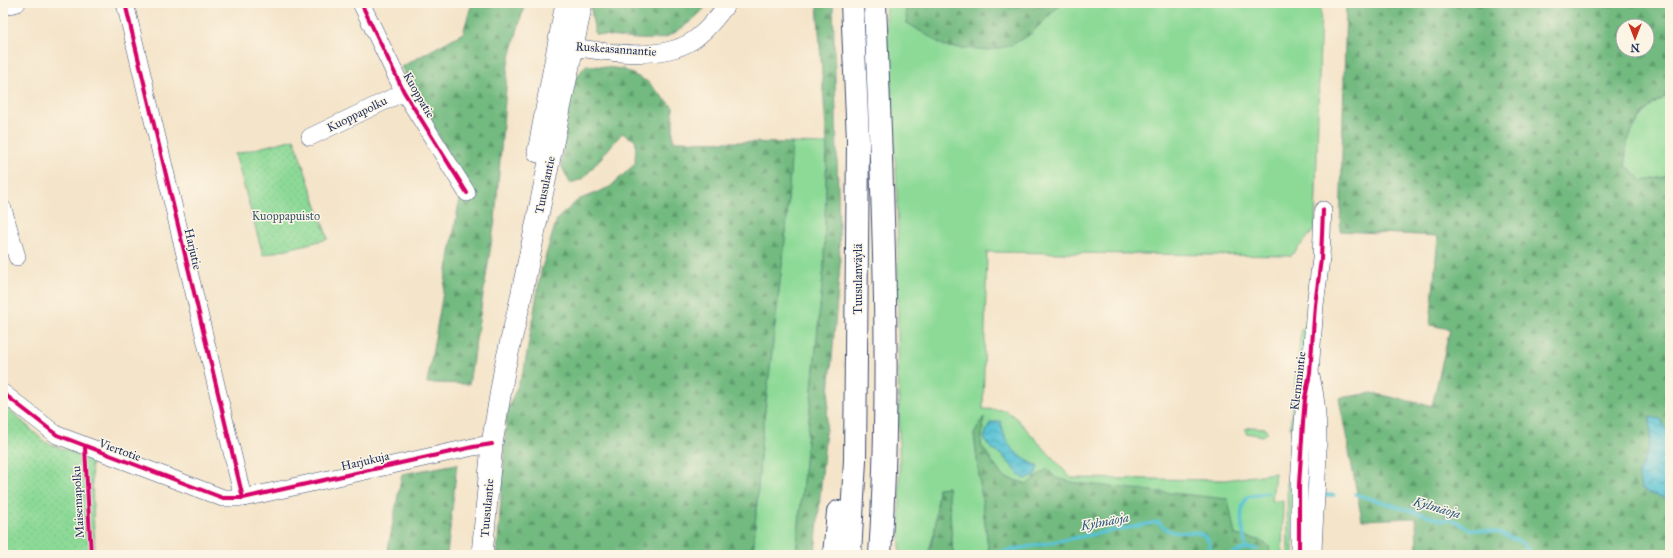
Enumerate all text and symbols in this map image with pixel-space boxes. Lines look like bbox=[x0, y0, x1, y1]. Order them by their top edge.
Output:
north arrow bbox=[1615, 18, 1655, 58]
street label: Ruskeasannantie bbox=[575, 39, 657, 59]
text: N bbox=[1630, 41, 1640, 54]
street label: Kuoppatie bbox=[400, 70, 438, 120]
street label: Kuoppapolku bbox=[325, 93, 390, 135]
street label: Tuusulantie bbox=[532, 155, 558, 215]
park label: Kuoppapuisto bbox=[252, 209, 320, 223]
street label: Harjutie bbox=[181, 227, 205, 271]
street label: Tuusulanväylä bbox=[851, 243, 865, 314]
street label: Klemmintie bbox=[1287, 351, 1309, 411]
street label: Viertotie bbox=[96, 436, 143, 464]
street label: Harjukuja bbox=[339, 448, 391, 473]
street label: Maisemapolku bbox=[69, 465, 87, 539]
street label: Tuusulantie bbox=[477, 478, 497, 538]
water label: Kylmäoja bbox=[1410, 493, 1463, 522]
water label: Kylmäoja bbox=[1079, 509, 1130, 535]

